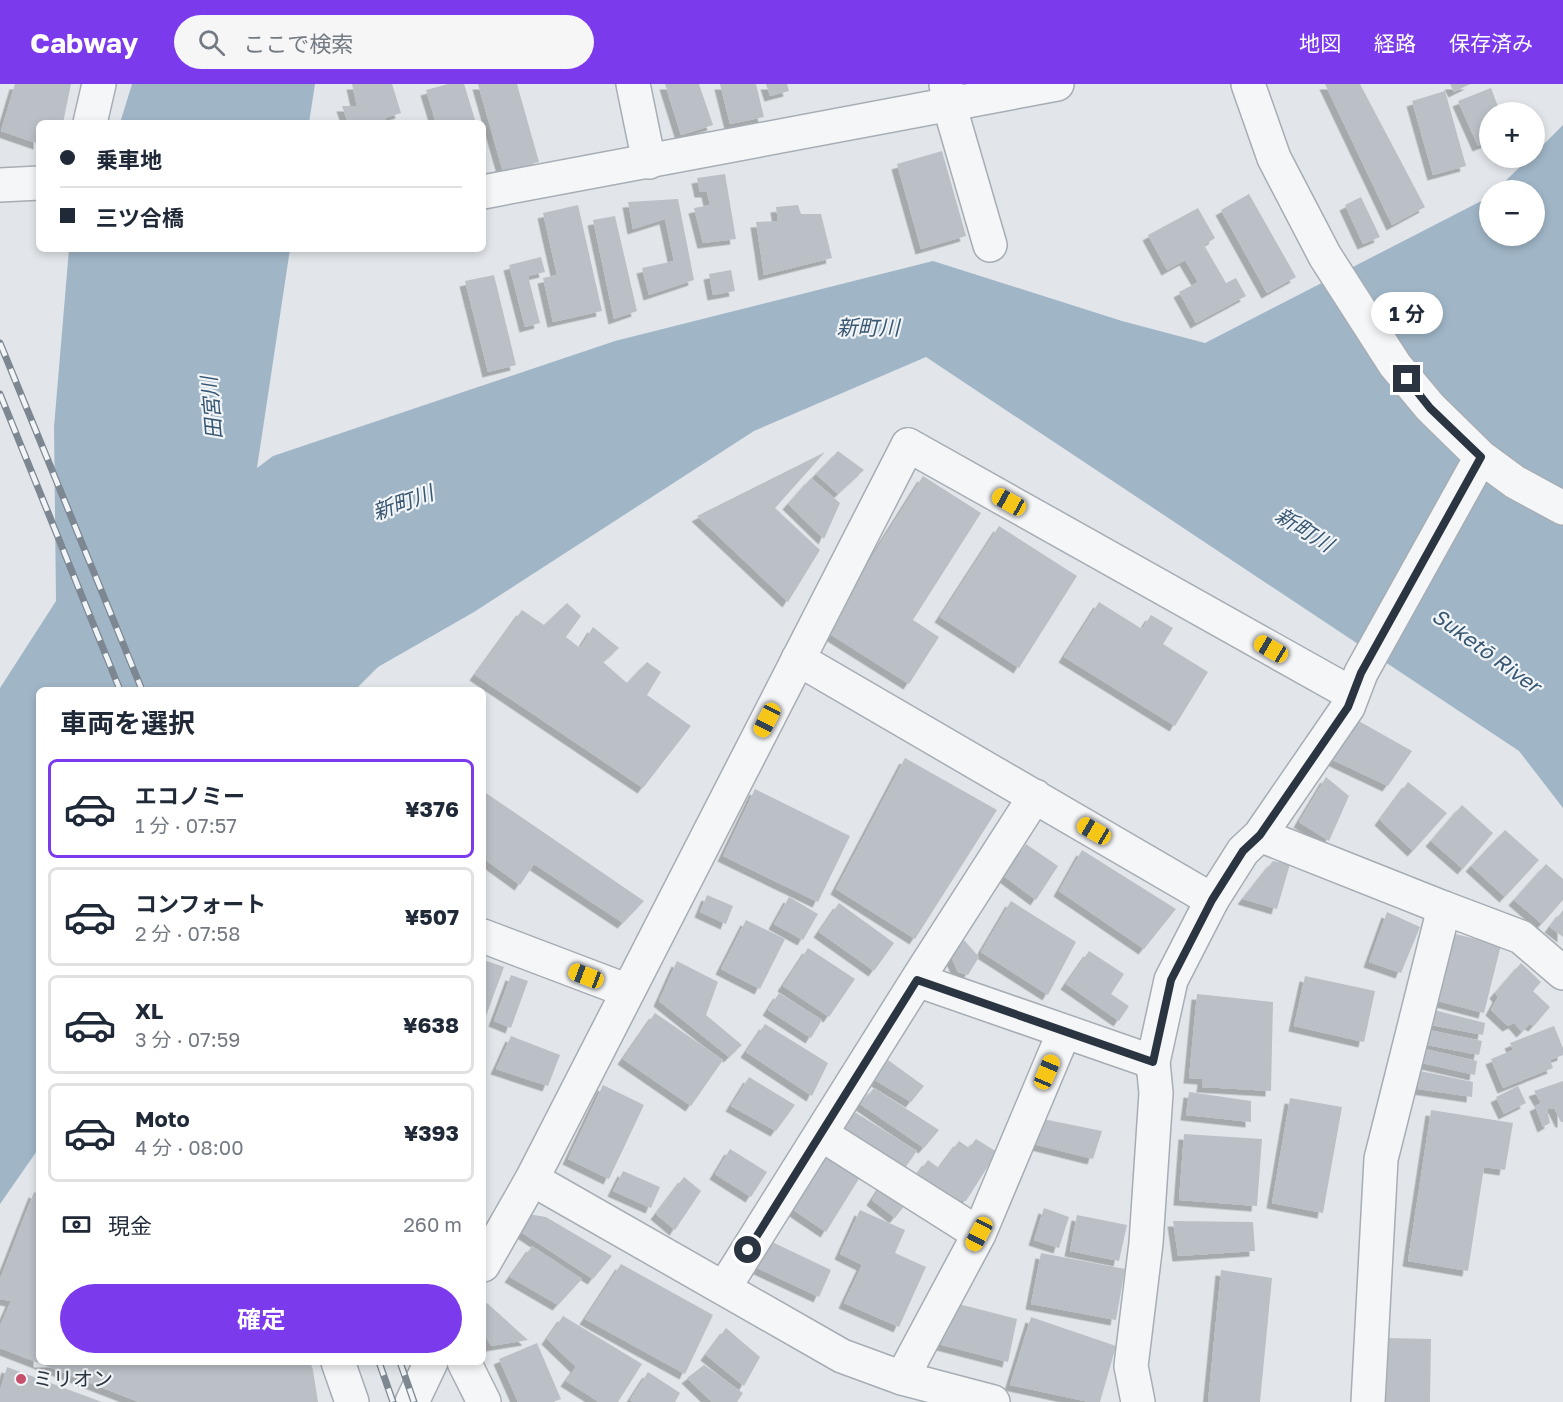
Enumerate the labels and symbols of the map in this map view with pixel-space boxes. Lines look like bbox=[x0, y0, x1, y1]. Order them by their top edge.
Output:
callout: 1 分 bbox=[1371, 292, 1443, 334]
water label: 新町川 bbox=[837, 314, 901, 340]
route end bbox=[1393, 365, 1420, 392]
water label: 田宮川 bbox=[195, 374, 227, 441]
water label: 新町川 bbox=[369, 478, 439, 525]
car bbox=[989, 485, 1029, 519]
water label: 新町川 bbox=[1271, 501, 1340, 558]
water label: Suketō River bbox=[1427, 602, 1548, 700]
car bbox=[1251, 632, 1291, 666]
car bbox=[751, 700, 783, 740]
car bbox=[1074, 814, 1114, 848]
car bbox=[566, 961, 606, 991]
car bbox=[1032, 1052, 1062, 1092]
car bbox=[963, 1214, 995, 1254]
route start bbox=[734, 1236, 761, 1263]
place label: ミリオン bbox=[33, 1366, 113, 1390]
marker: ミリオン bbox=[14, 1372, 28, 1386]

